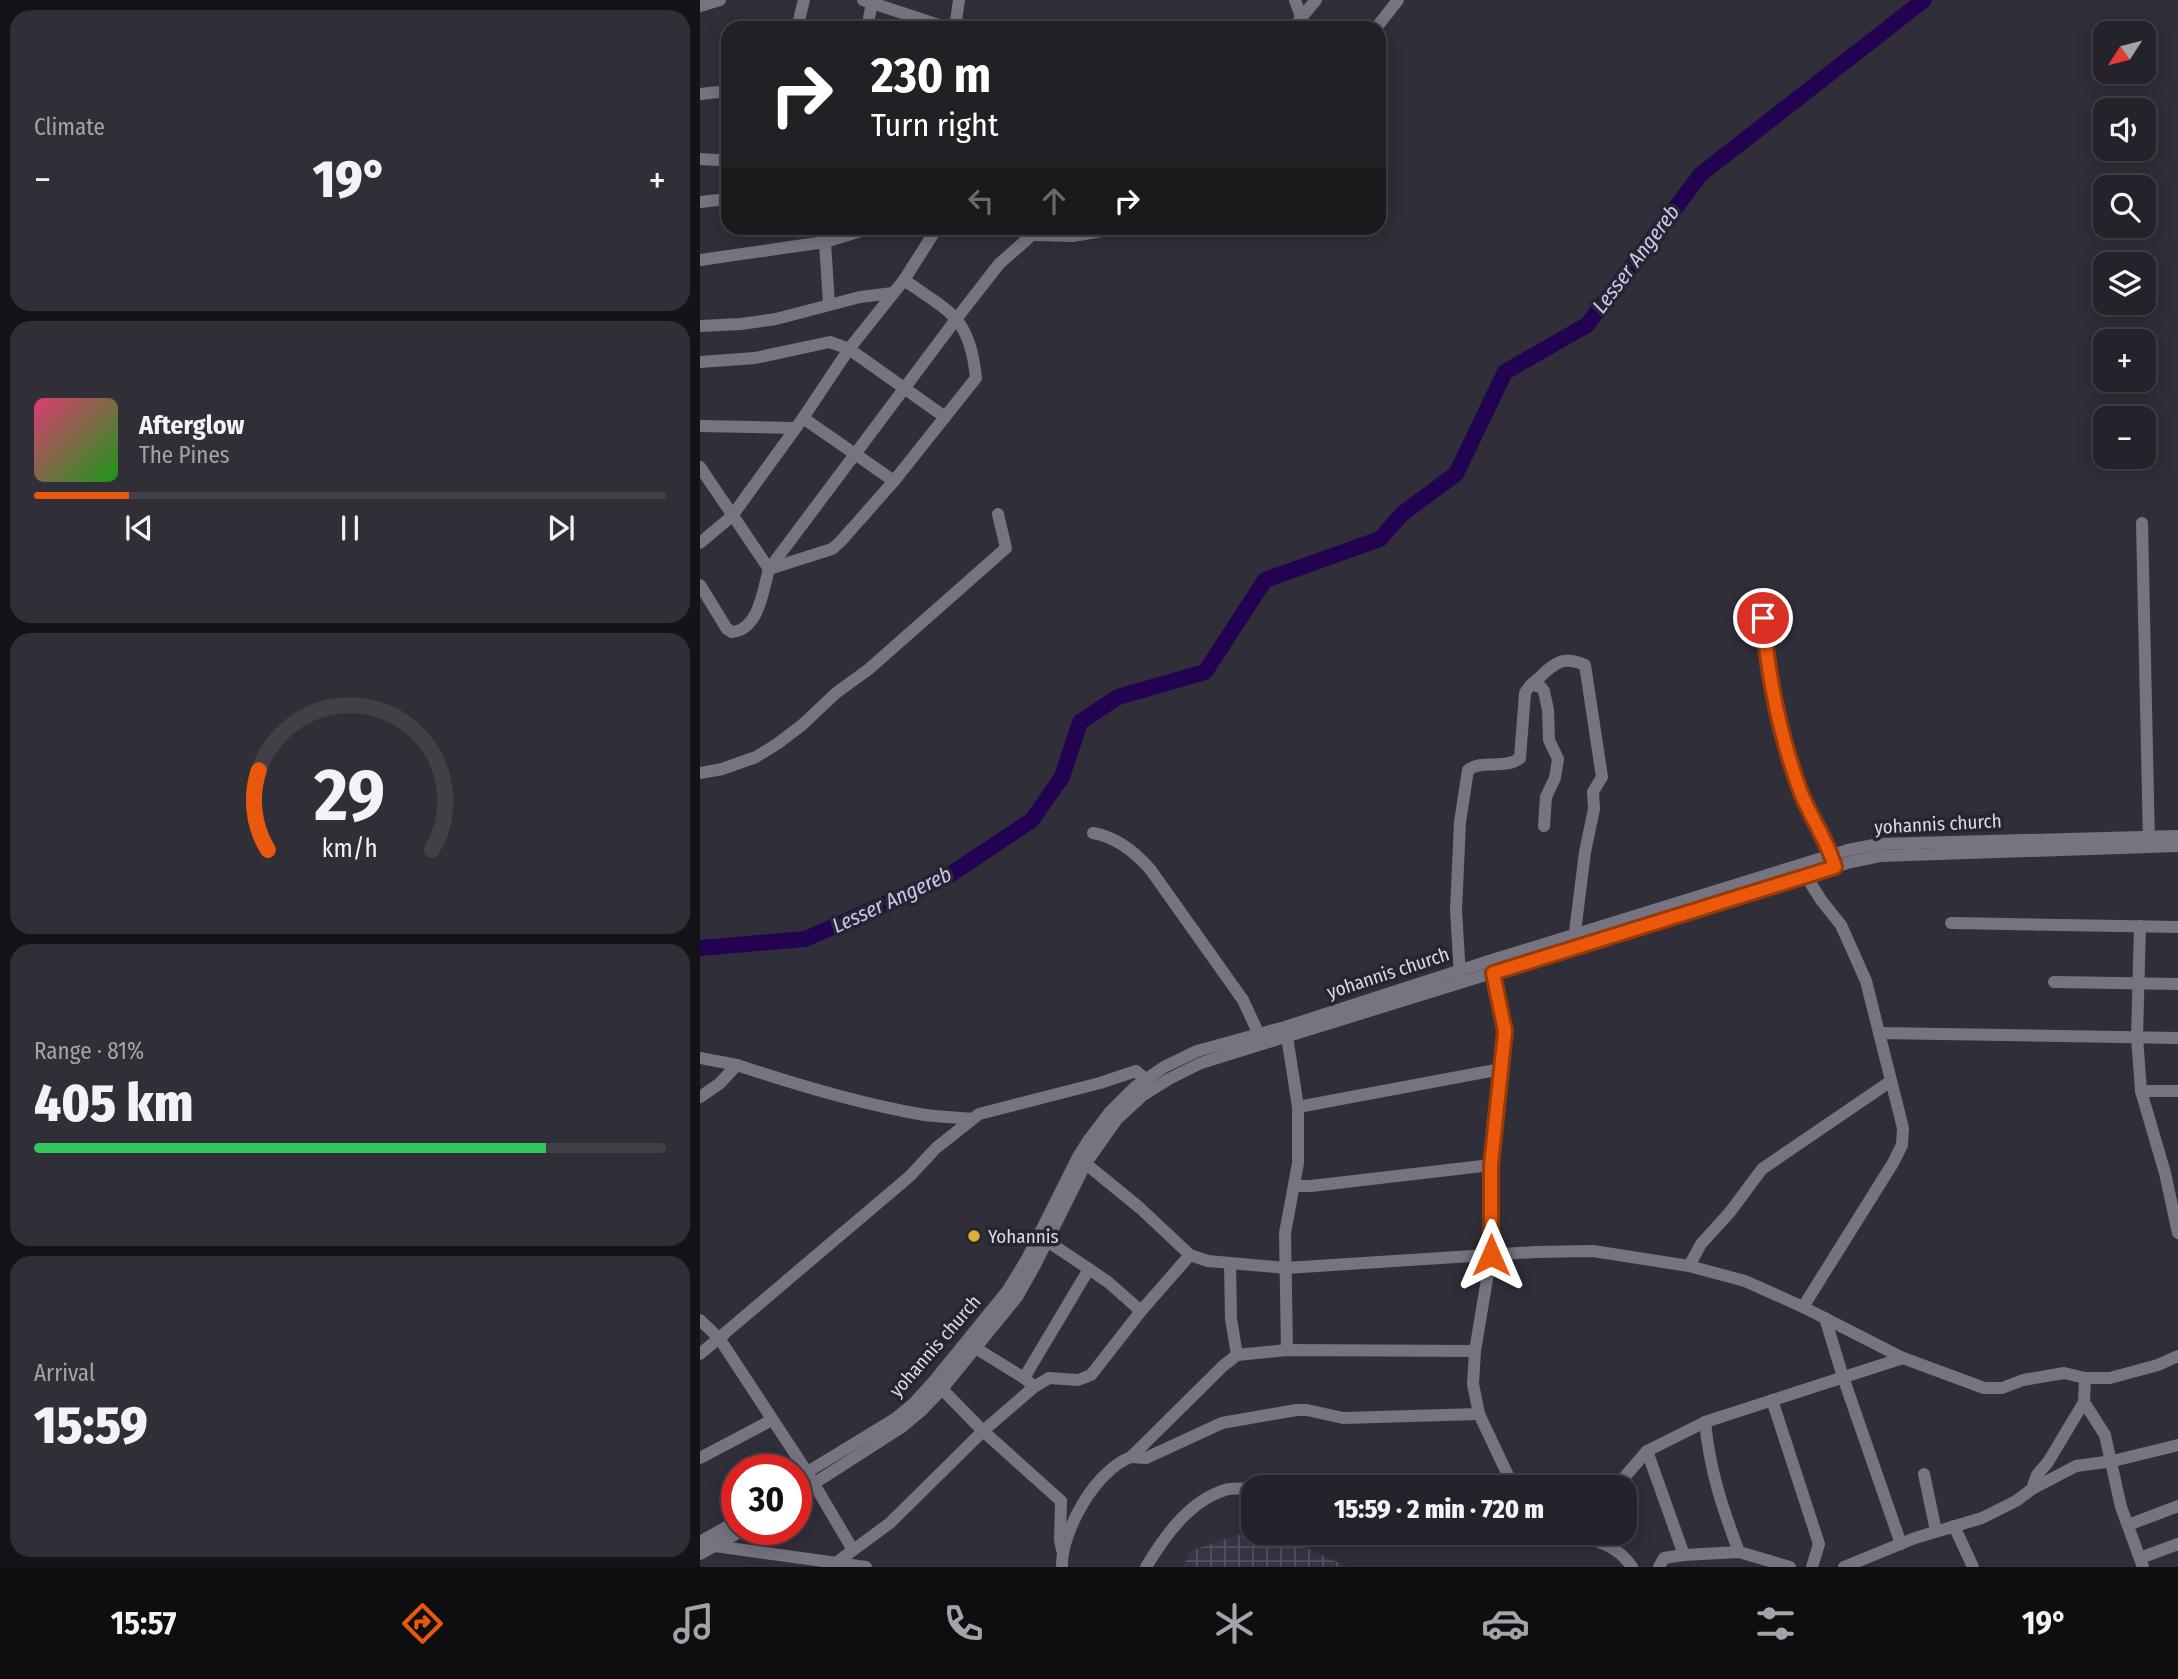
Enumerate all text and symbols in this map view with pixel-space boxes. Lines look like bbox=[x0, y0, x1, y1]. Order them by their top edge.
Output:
north arrow bbox=[2093, 21, 2156, 84]
map controls bbox=[2093, 21, 2156, 469]
text: 230 m bbox=[871, 46, 991, 105]
icon: right bbox=[756, 49, 847, 140]
button: sound bbox=[2093, 98, 2156, 161]
text: Turn right bbox=[871, 106, 998, 144]
text: Climate bbox=[34, 113, 105, 141]
text: 19° bbox=[313, 148, 387, 211]
text: − bbox=[34, 157, 51, 203]
text: + bbox=[649, 157, 666, 203]
button: search bbox=[2093, 175, 2156, 238]
icon: left bbox=[962, 182, 1000, 220]
icon: ahead bbox=[1035, 182, 1073, 220]
icon: right bbox=[1108, 182, 1146, 220]
water label: Lesser Angereb bbox=[1587, 200, 1685, 318]
button: layers bbox=[2093, 252, 2156, 315]
button: + bbox=[2093, 329, 2156, 392]
button: − bbox=[2093, 406, 2156, 469]
text: Afterglow bbox=[139, 410, 244, 441]
text: The Pines bbox=[139, 441, 230, 469]
icon: previous bbox=[120, 509, 158, 547]
icon: pause bbox=[331, 509, 369, 547]
icon: next bbox=[542, 509, 580, 547]
pin bbox=[1733, 588, 1793, 648]
icon: arrive bbox=[1744, 599, 1782, 637]
text: 29 bbox=[314, 752, 385, 839]
street label: yohannis church bbox=[1874, 809, 2002, 839]
text: km/h bbox=[322, 833, 378, 863]
water label: Lesser Angereb bbox=[828, 861, 956, 939]
street label: yohannis church bbox=[1324, 942, 1452, 1004]
text: Range · 81% bbox=[34, 1037, 144, 1065]
text: 405 km bbox=[34, 1072, 193, 1135]
position arrow bbox=[1454, 1218, 1528, 1292]
place label: Yohannis bbox=[988, 1225, 1059, 1248]
marker: Yohannis bbox=[966, 1228, 982, 1244]
street label: yohannis church bbox=[885, 1290, 985, 1402]
text: Arrival bbox=[34, 1359, 95, 1387]
text: 15:59 bbox=[34, 1394, 148, 1457]
speed limit sign: 30 bbox=[721, 1454, 812, 1545]
text: 15:59 · 2 min · 720 m bbox=[1334, 1494, 1544, 1525]
icon: directions bbox=[398, 1599, 447, 1648]
icon: music bbox=[669, 1599, 718, 1648]
icon: phone bbox=[939, 1599, 988, 1648]
icon: climate bbox=[1210, 1599, 1259, 1648]
icon: car bbox=[1481, 1599, 1530, 1648]
icon: filters bbox=[1751, 1599, 1800, 1648]
text: 15:57 bbox=[111, 1604, 176, 1642]
text: 19° bbox=[2022, 1604, 2067, 1642]

